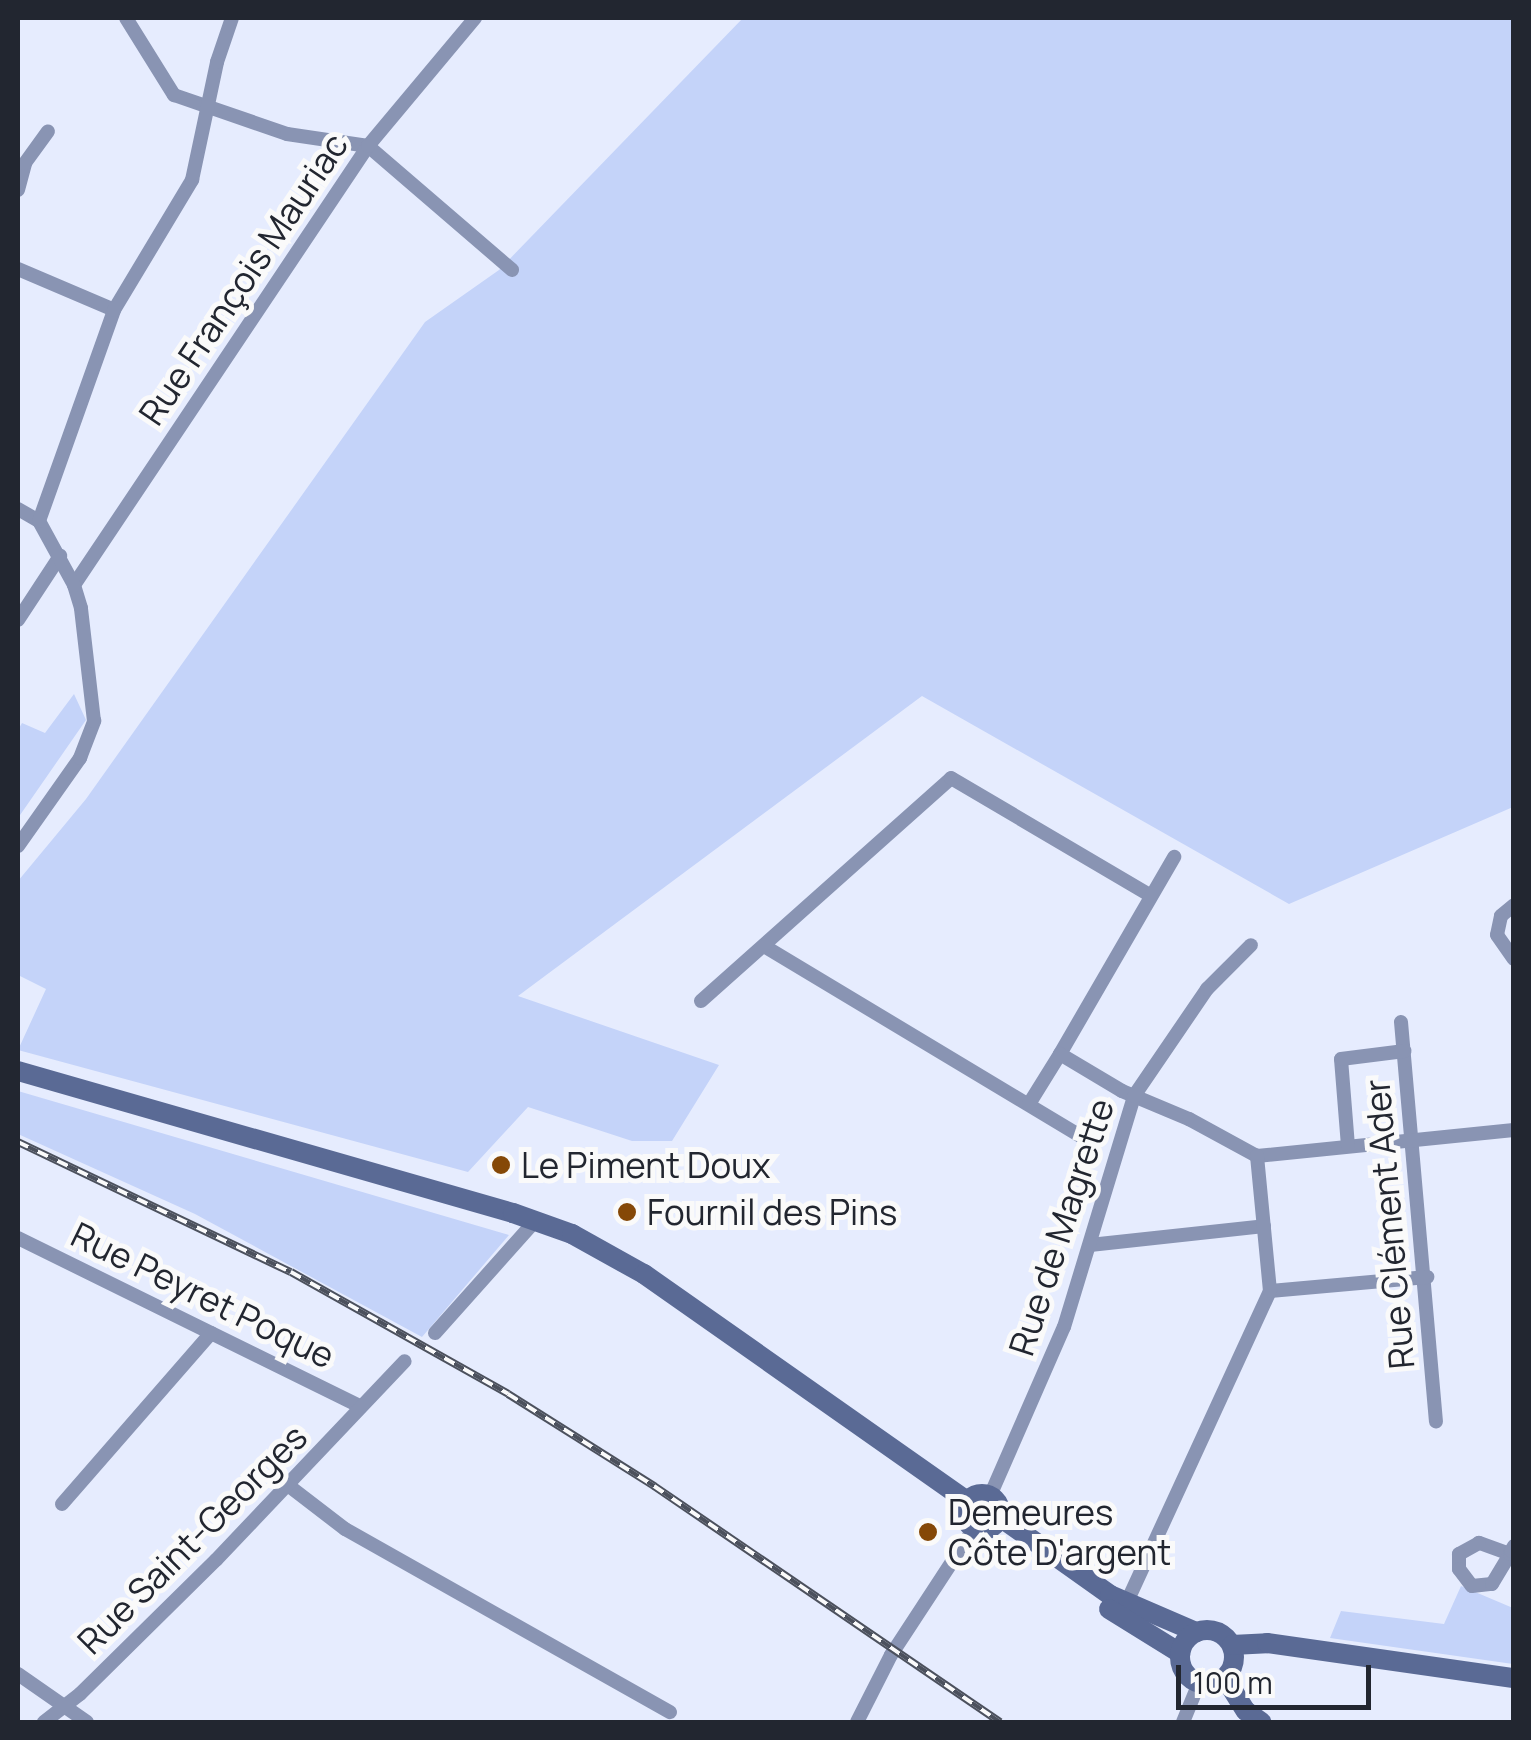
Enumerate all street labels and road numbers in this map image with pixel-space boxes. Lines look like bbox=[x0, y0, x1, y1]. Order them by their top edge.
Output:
street label: Rue François Mauriac bbox=[130, 125, 356, 433]
street label: Rue Clément Ader bbox=[1355, 1077, 1423, 1371]
street label: Rue de Magrette bbox=[1000, 1093, 1122, 1361]
street label: Rue Peyret Poque bbox=[65, 1213, 341, 1377]
street label: Rue Saint-Georges bbox=[69, 1416, 315, 1662]

